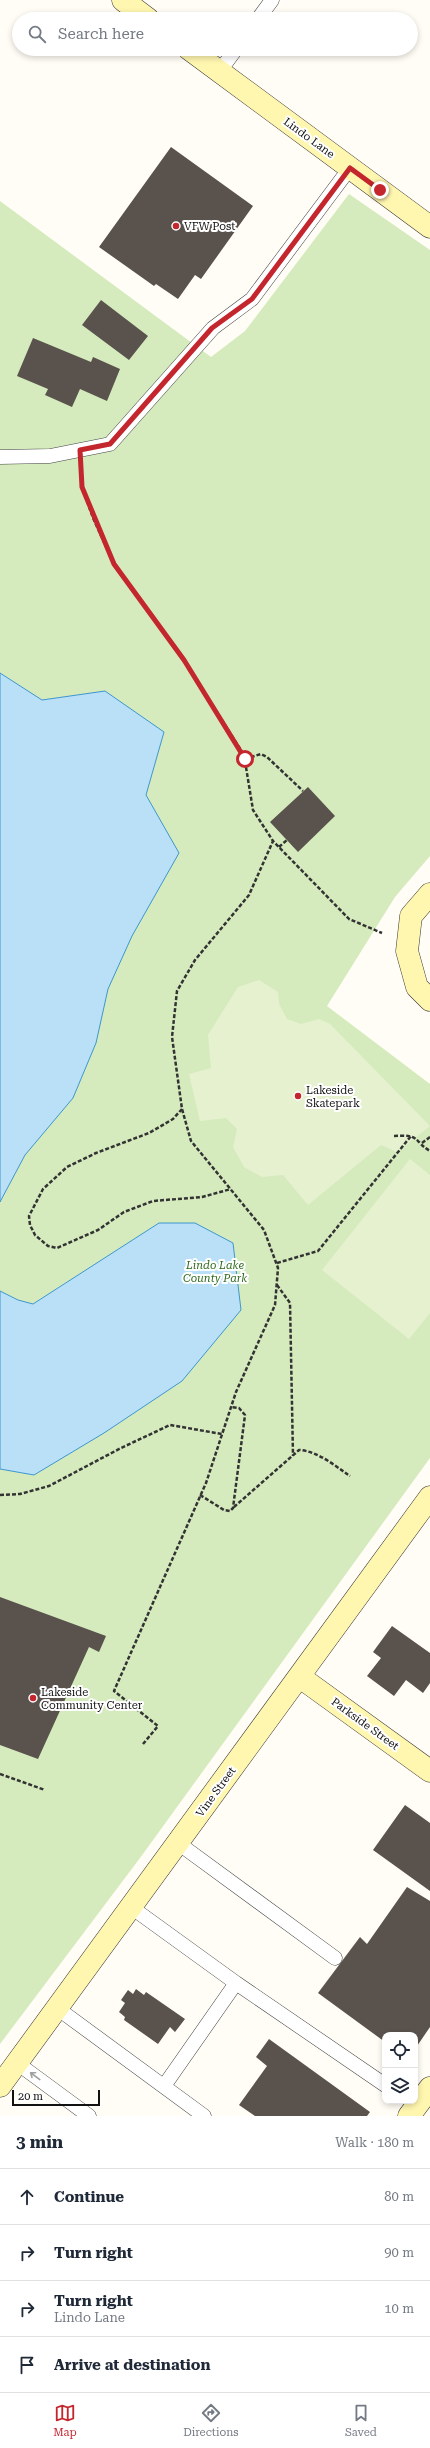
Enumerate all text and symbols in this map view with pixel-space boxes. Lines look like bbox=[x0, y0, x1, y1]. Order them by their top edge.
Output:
search box bbox=[12, 12, 418, 56]
icon: search bbox=[26, 23, 48, 45]
text: Search here bbox=[58, 25, 144, 43]
street label: Lindo Lane bbox=[281, 115, 337, 161]
route end bbox=[371, 181, 389, 199]
place label: VFW Post bbox=[184, 220, 235, 233]
marker: VFW Post bbox=[171, 221, 181, 231]
route start bbox=[236, 750, 254, 768]
place label: Lakeside Skatepark bbox=[306, 1084, 360, 1110]
marker: Lakeside Skatepark bbox=[293, 1091, 303, 1101]
park label: Lindo Lake County Park bbox=[183, 1259, 247, 1285]
place label: Lakeside Community Center bbox=[41, 1686, 143, 1712]
marker: Lakeside Community Center bbox=[28, 1693, 38, 1703]
street label: Parkside Street bbox=[329, 1695, 401, 1753]
street label: Vine Street bbox=[193, 1764, 239, 1820]
map controls bbox=[382, 2032, 418, 2104]
button: locate bbox=[382, 2032, 418, 2068]
button: layers bbox=[382, 2068, 418, 2104]
one-way arrow bbox=[29, 2072, 40, 2080]
scale bar bbox=[12, 2088, 100, 2107]
text: 20 m bbox=[18, 2090, 43, 2103]
text: 3 min bbox=[16, 2132, 63, 2152]
text: Walk · 180 m bbox=[335, 2135, 414, 2150]
icon: ahead bbox=[16, 2186, 38, 2208]
text: Continue bbox=[54, 2188, 124, 2206]
text: 80 m bbox=[384, 2189, 414, 2204]
icon: right bbox=[16, 2242, 38, 2264]
text: Turn right bbox=[54, 2244, 133, 2262]
text: 90 m bbox=[384, 2245, 414, 2260]
text: Turn right bbox=[54, 2292, 133, 2310]
icon: right bbox=[16, 2298, 38, 2320]
text: 10 m bbox=[384, 2301, 414, 2316]
text: Lindo Lane bbox=[54, 2310, 125, 2325]
icon: arrive bbox=[16, 2354, 38, 2376]
text: Arrive at destination bbox=[54, 2356, 210, 2374]
tab: Map bbox=[53, 2402, 77, 2439]
tab: Directions bbox=[183, 2402, 239, 2439]
tab: Saved bbox=[345, 2402, 377, 2439]

